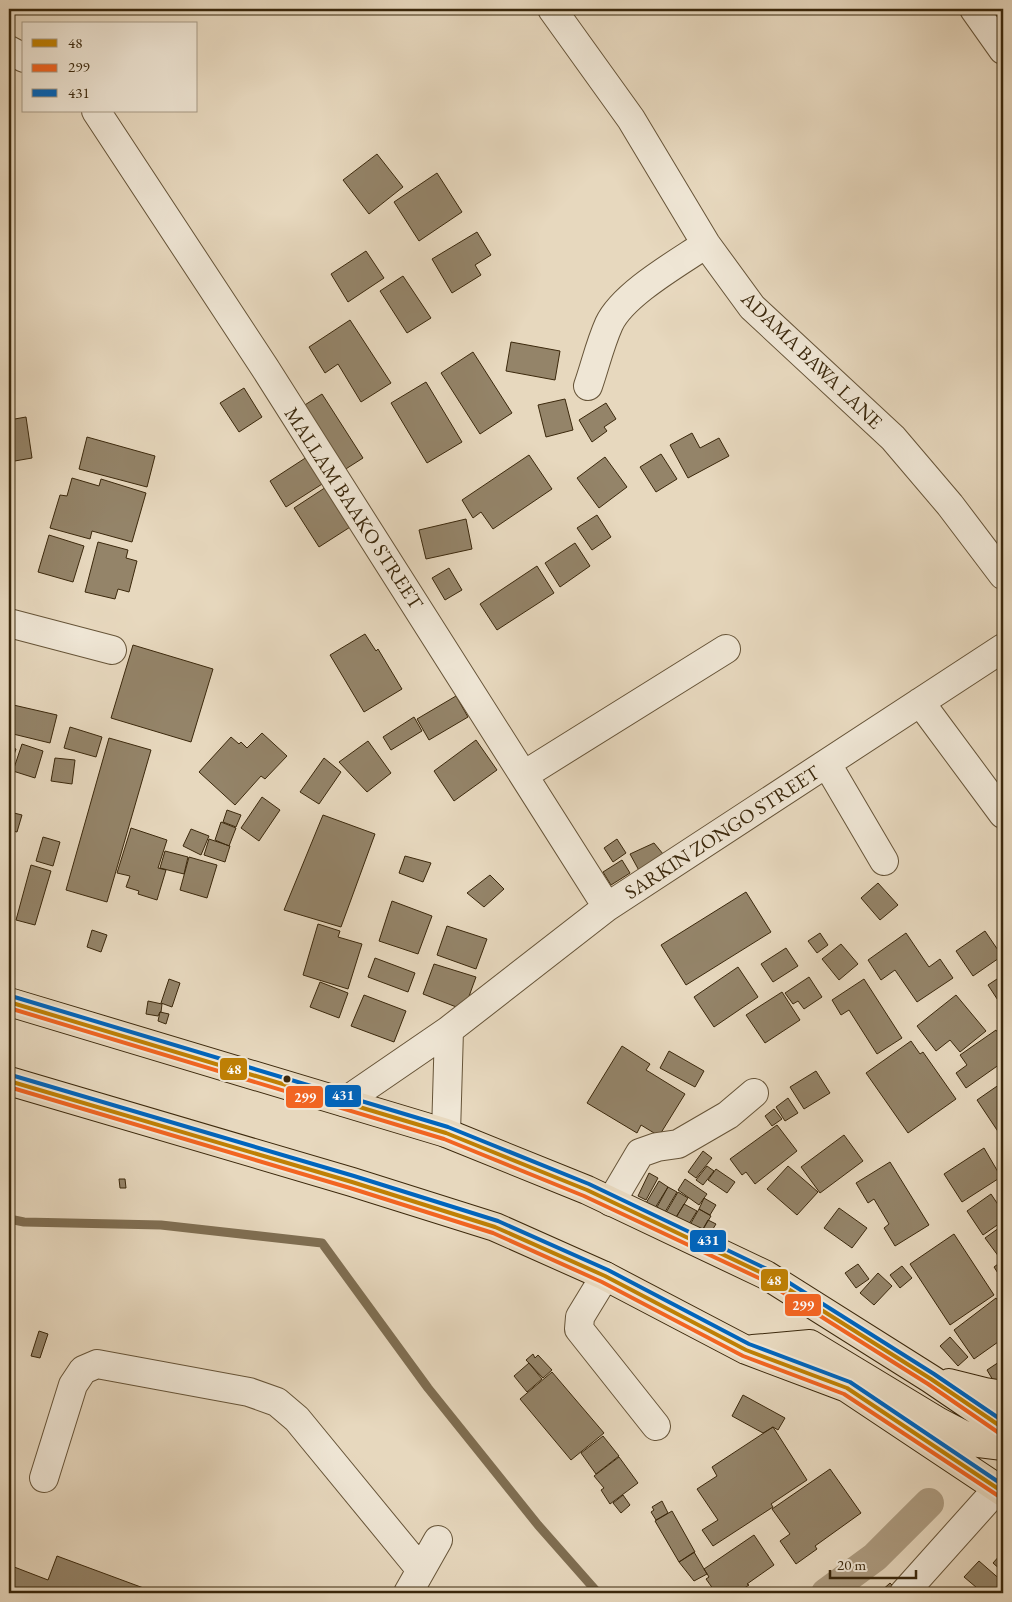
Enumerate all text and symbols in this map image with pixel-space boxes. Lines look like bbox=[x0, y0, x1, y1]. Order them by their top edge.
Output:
legend bbox=[22, 22, 198, 112]
text: 48 bbox=[68, 33, 82, 52]
text: 299 bbox=[68, 57, 90, 76]
text: 431 bbox=[68, 83, 90, 102]
street label: ADAMA BAWA LANE bbox=[735, 285, 888, 434]
street label: MALLAM BAAKO STREET bbox=[279, 402, 430, 615]
street label: SARKIN ZONGO STREET bbox=[619, 759, 825, 905]
line badge: 48 bbox=[219, 1057, 248, 1081]
text: 48 bbox=[227, 1060, 241, 1078]
unlabelled marker bbox=[282, 1074, 292, 1084]
line badge: 431 bbox=[324, 1084, 362, 1108]
line badge: 299 bbox=[285, 1085, 324, 1109]
text: 431 bbox=[332, 1086, 354, 1104]
text: 299 bbox=[294, 1088, 317, 1106]
line badge: 431 bbox=[689, 1229, 727, 1253]
text: 431 bbox=[697, 1231, 719, 1249]
line badge: 48 bbox=[760, 1268, 789, 1292]
text: 48 bbox=[767, 1271, 781, 1289]
line badge: 299 bbox=[784, 1293, 822, 1317]
text: 299 bbox=[792, 1296, 815, 1314]
scale bar bbox=[830, 1547, 916, 1579]
text: 20 m bbox=[837, 1555, 866, 1574]

